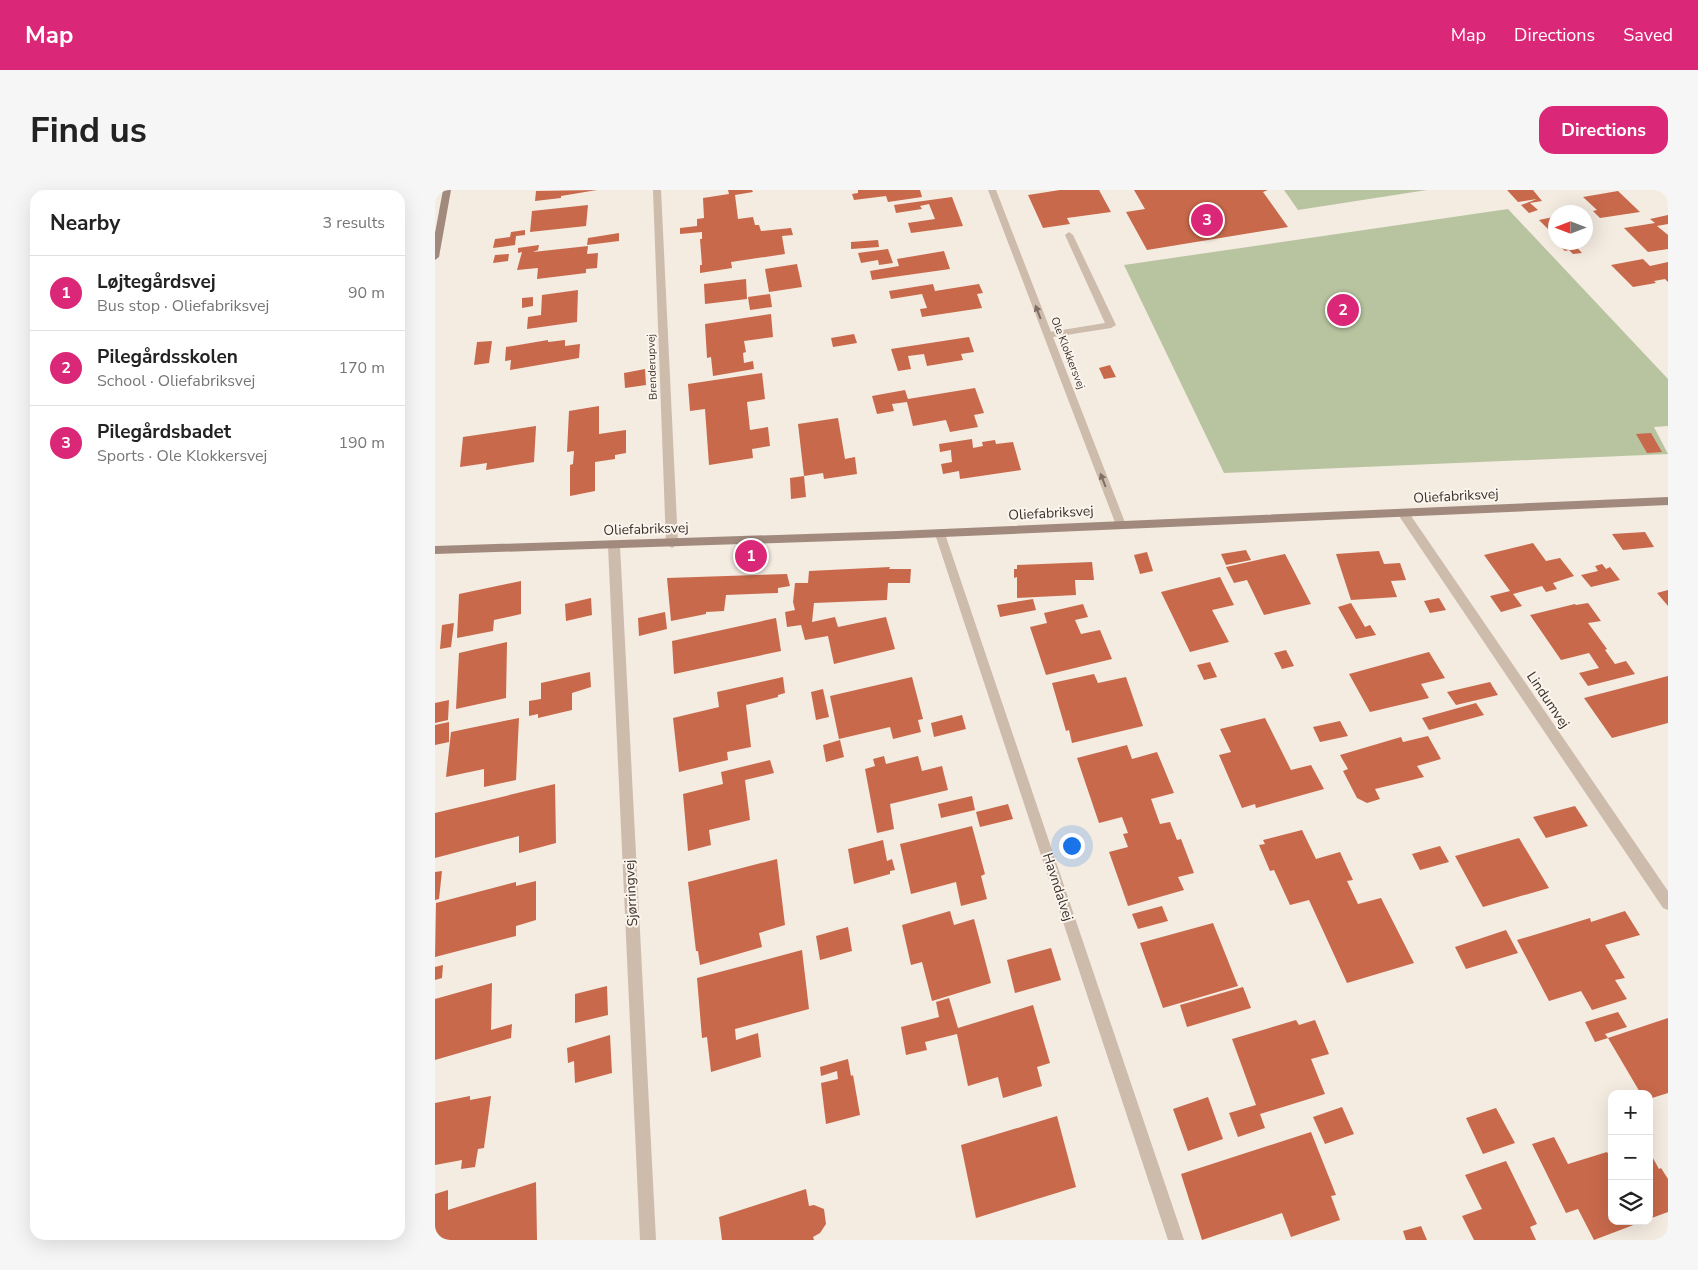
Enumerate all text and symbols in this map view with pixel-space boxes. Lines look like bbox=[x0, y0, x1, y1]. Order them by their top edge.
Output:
text: Map bbox=[25, 19, 73, 51]
text: Map bbox=[1451, 23, 1486, 47]
text: Directions bbox=[1514, 23, 1595, 47]
text: Saved bbox=[1623, 23, 1673, 47]
button: Directions bbox=[1539, 106, 1668, 154]
text: Find us bbox=[30, 107, 147, 154]
pin: 3 bbox=[1191, 201, 1223, 239]
north arrow bbox=[1548, 205, 1593, 250]
text: Nearby bbox=[50, 209, 120, 237]
text: 3 results bbox=[323, 212, 385, 234]
text: Løjtegårdsvej bbox=[97, 269, 216, 295]
text: 1 bbox=[61, 282, 71, 304]
text: 90 m bbox=[348, 282, 385, 304]
pin: 2 bbox=[1327, 291, 1359, 329]
text: Bus stop · Oliefabriksvej bbox=[97, 295, 269, 317]
one-way arrow bbox=[1034, 304, 1042, 319]
street label: Ole Klokkersvej bbox=[1047, 315, 1089, 391]
street label: Brenderupvej bbox=[643, 334, 661, 400]
text: Pilegårdsskolen bbox=[97, 344, 238, 370]
text: 2 bbox=[61, 357, 71, 379]
text: 170 m bbox=[338, 357, 385, 379]
text: School · Oliefabriksvej bbox=[97, 370, 255, 392]
text: Pilegårdsbadet bbox=[97, 419, 231, 445]
text: 3 bbox=[61, 432, 71, 454]
text: 190 m bbox=[338, 432, 385, 454]
text: Sports · Ole Klokkersvej bbox=[97, 445, 267, 467]
one-way arrow bbox=[1099, 472, 1107, 487]
street label: Oliefabriksvej bbox=[1413, 484, 1499, 508]
street label: Oliefabriksvej bbox=[1008, 501, 1094, 525]
street label: Oliefabriksvej bbox=[603, 518, 689, 540]
pin: 1 bbox=[735, 537, 767, 575]
street label: Lindumvej bbox=[1522, 668, 1574, 732]
your location bbox=[1059, 833, 1085, 859]
street label: Havndalvej bbox=[1038, 850, 1078, 924]
street label: Sjørringvej bbox=[620, 859, 642, 927]
map controls bbox=[1608, 1090, 1653, 1225]
button: + bbox=[1608, 1090, 1653, 1135]
button: − bbox=[1608, 1135, 1653, 1180]
button: layers bbox=[1608, 1180, 1653, 1225]

